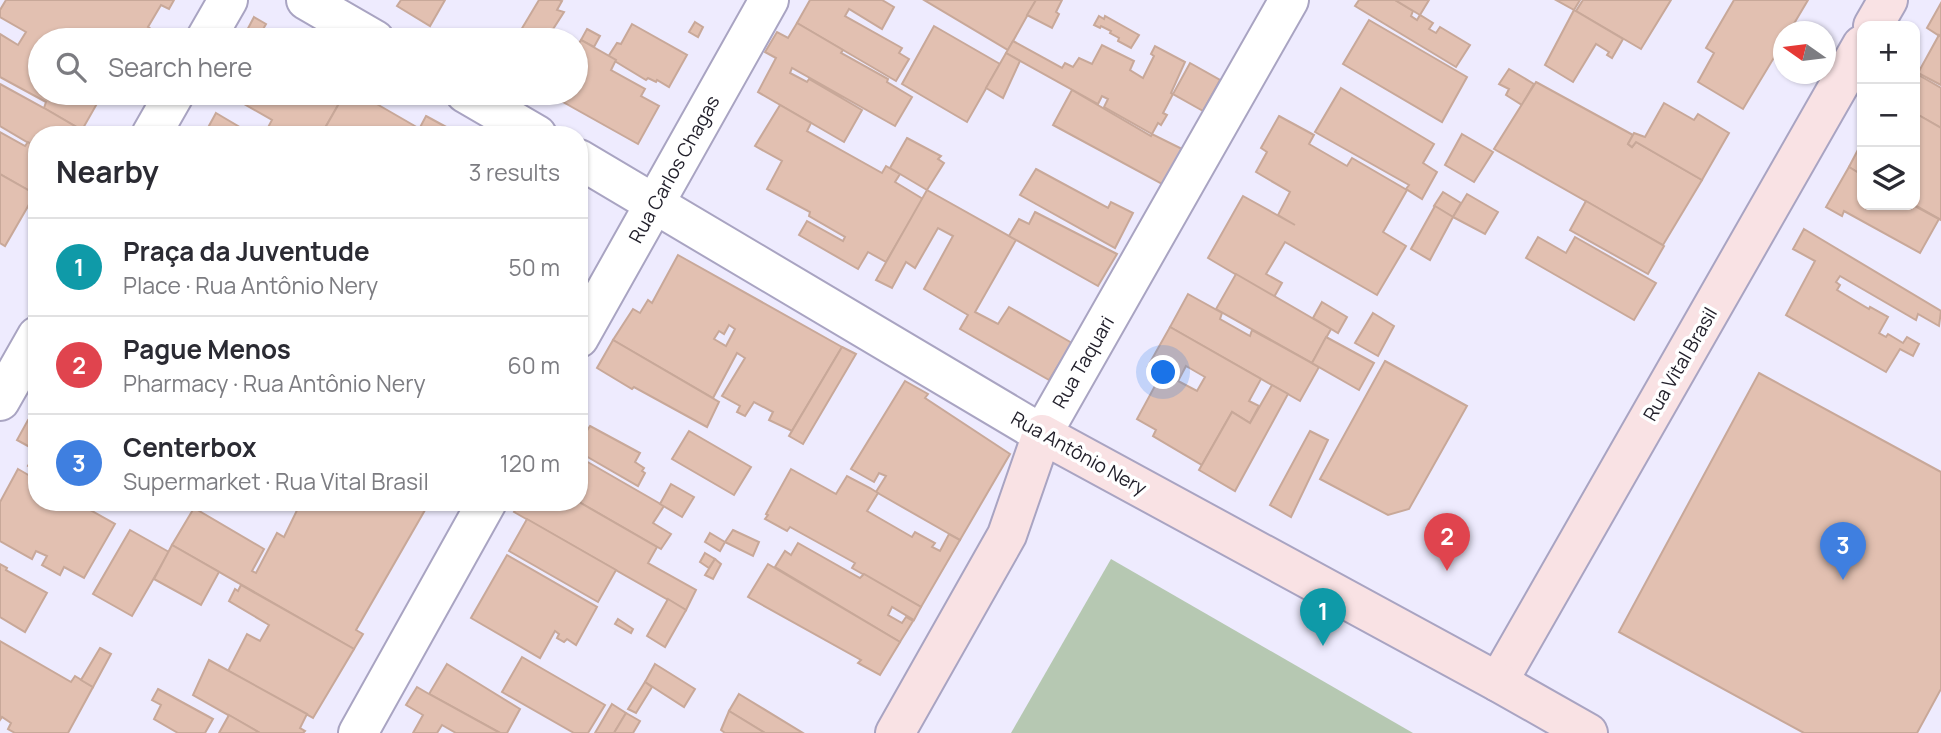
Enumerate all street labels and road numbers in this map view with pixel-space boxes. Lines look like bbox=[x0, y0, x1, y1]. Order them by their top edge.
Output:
street label: Rua Carlos Chagas bbox=[623, 90, 725, 248]
street label: Rua Vital Brasil bbox=[1637, 302, 1723, 426]
street label: Rua Taquari bbox=[1046, 311, 1120, 413]
street label: Rua Antônio Nery bbox=[1007, 405, 1151, 501]

